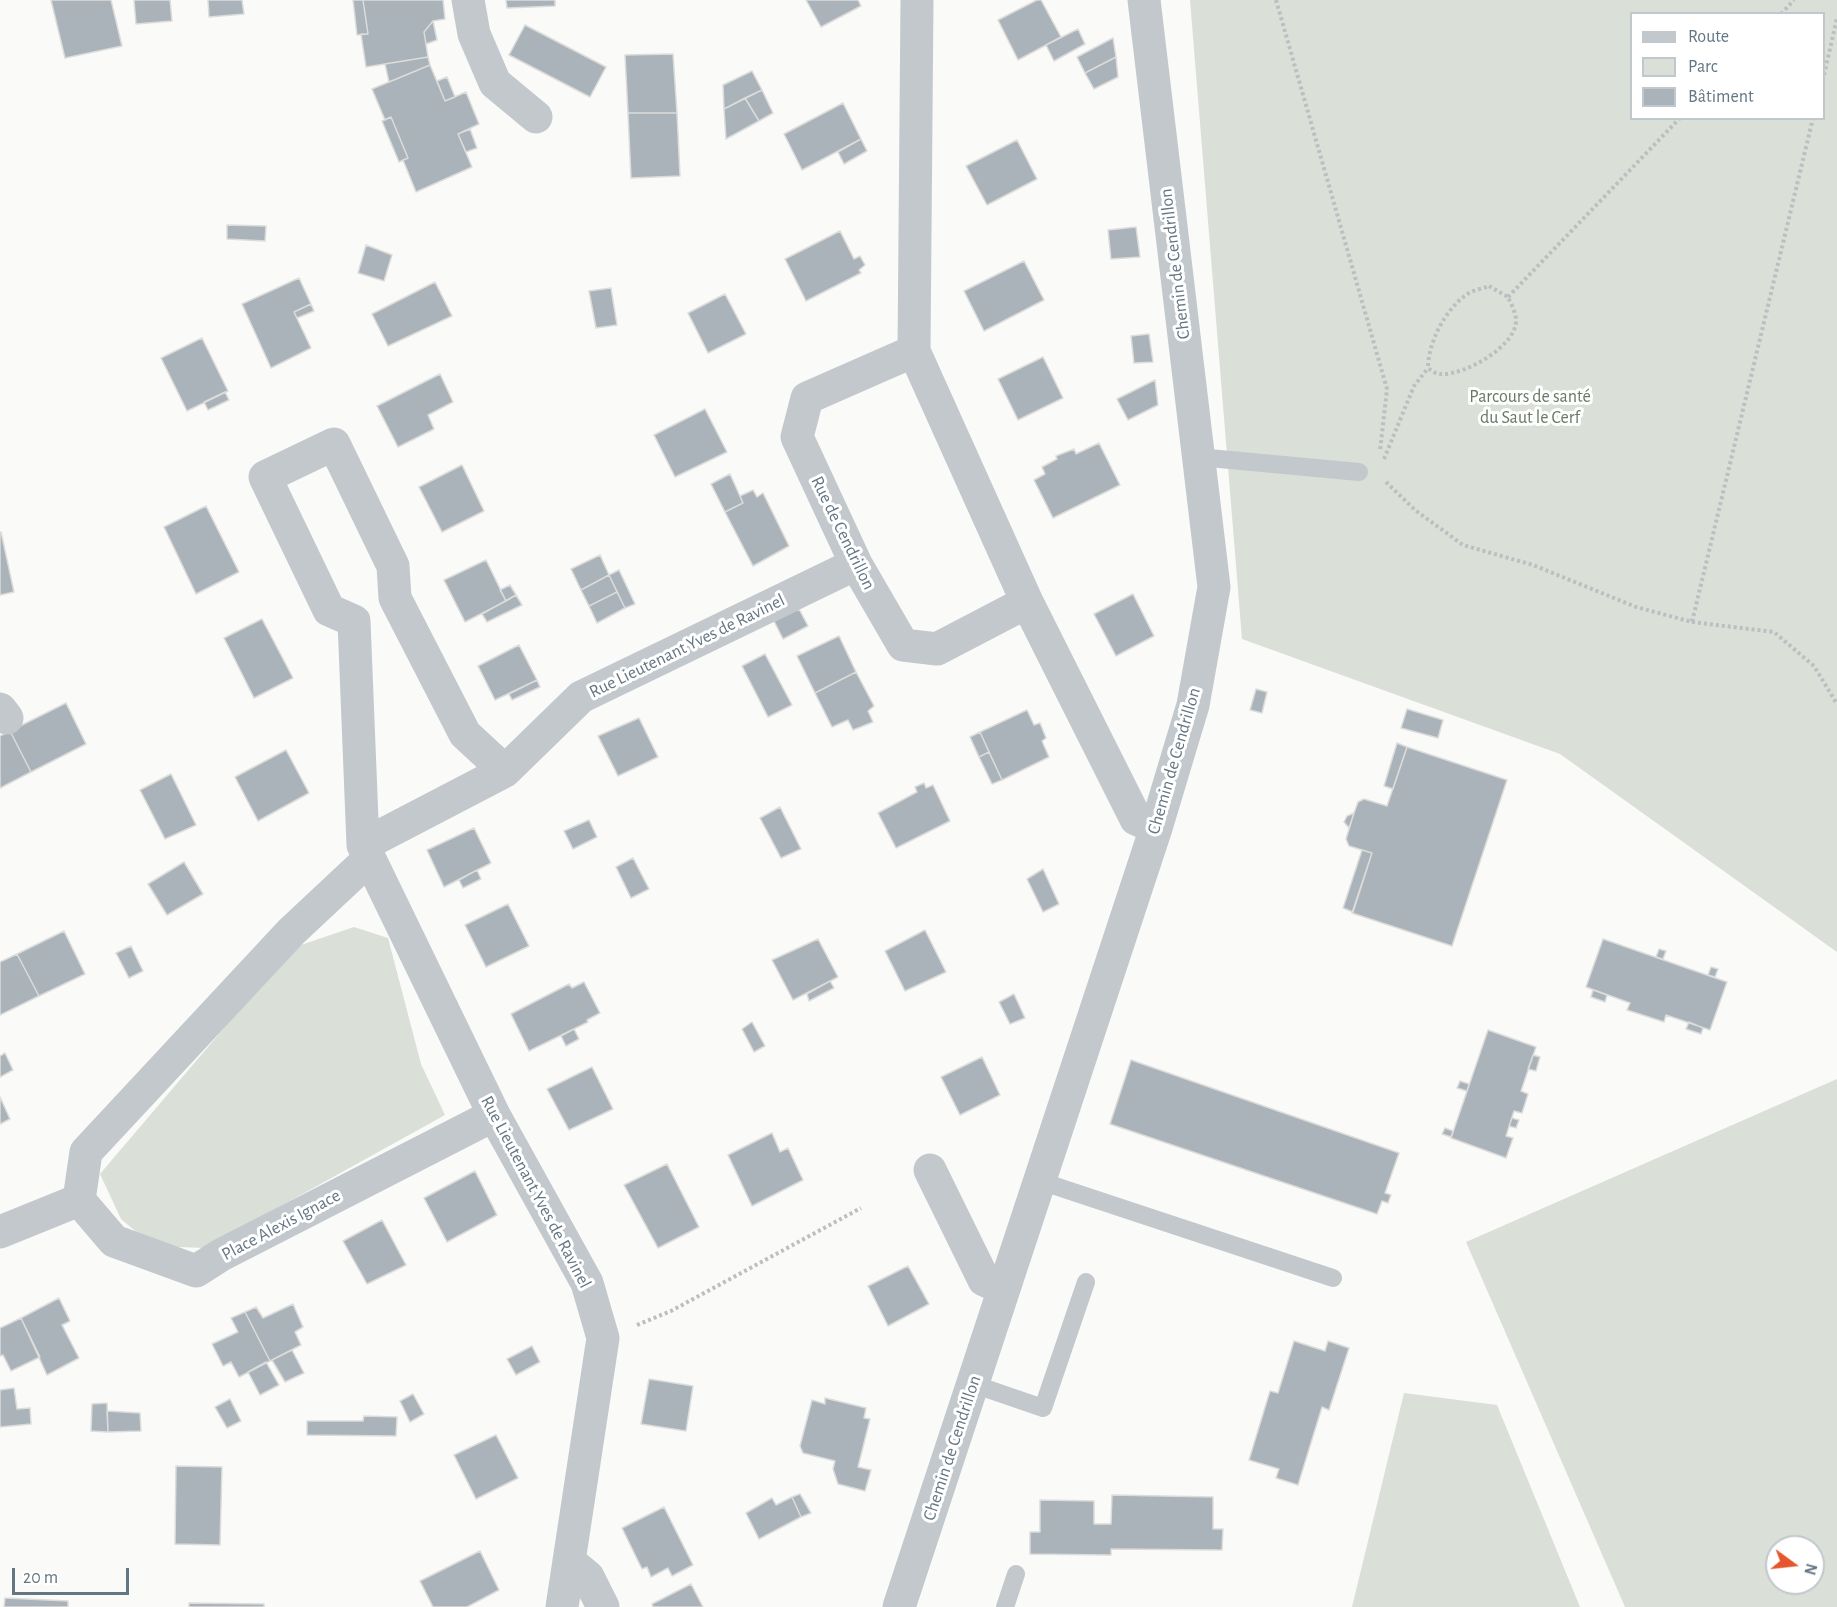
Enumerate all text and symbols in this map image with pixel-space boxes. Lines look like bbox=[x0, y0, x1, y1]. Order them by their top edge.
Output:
legend bbox=[1630, 12, 1825, 120]
text: Route bbox=[1688, 28, 1729, 46]
text: Parc bbox=[1688, 58, 1718, 76]
text: Bâtiment bbox=[1688, 88, 1754, 106]
street label: Chemin de Cendrillon bbox=[1155, 187, 1195, 341]
park label: Parcours de santé du Saut le Cerf bbox=[1469, 386, 1591, 428]
street label: Rue de Cendrillon bbox=[806, 473, 880, 593]
street label: Rue Lieutenant Yves de Ravinel bbox=[586, 589, 788, 703]
street label: Chemin de Cendrillon bbox=[1143, 685, 1205, 837]
street label: Rue Lieutenant Yves de Ravinel bbox=[476, 1092, 596, 1292]
street label: Place Alexis Ignace bbox=[218, 1185, 344, 1265]
street label: Chemin de Cendrillon bbox=[918, 1373, 986, 1523]
north arrow bbox=[1765, 1535, 1825, 1595]
scale bar bbox=[15, 1556, 132, 1594]
text: N bbox=[1801, 1562, 1820, 1577]
text: 20 m bbox=[23, 1569, 58, 1587]

